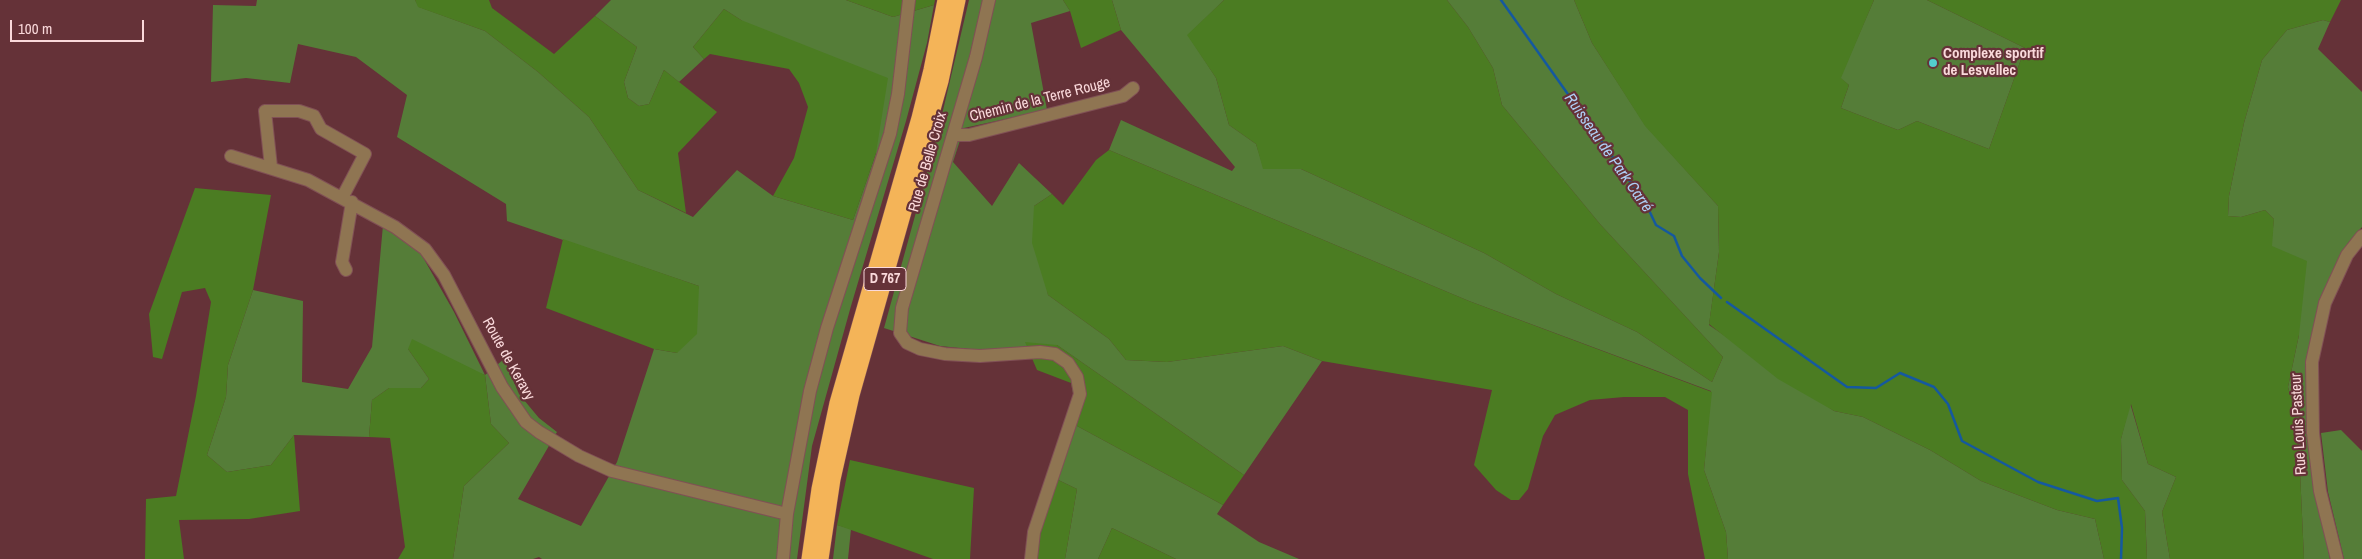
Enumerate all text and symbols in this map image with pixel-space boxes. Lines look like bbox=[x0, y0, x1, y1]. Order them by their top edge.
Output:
scale bar bbox=[12, 10, 146, 42]
text: 100 m bbox=[18, 18, 52, 39]
place label: Complexe sportif de Lesvellec bbox=[1943, 45, 2043, 80]
marker: Complexe sportif de Lesvellec bbox=[1927, 57, 1939, 69]
street label: Chemin de la Terre Rouge bbox=[968, 74, 1112, 126]
water label: Ruisseau de Park Carré bbox=[1560, 90, 1656, 216]
street label: Rue de Belle Croix bbox=[905, 110, 951, 214]
road number: D 767 bbox=[864, 268, 906, 290]
street label: Route de Keravy bbox=[478, 315, 538, 403]
street label: Rue Louis Pasteur bbox=[2287, 373, 2311, 475]

